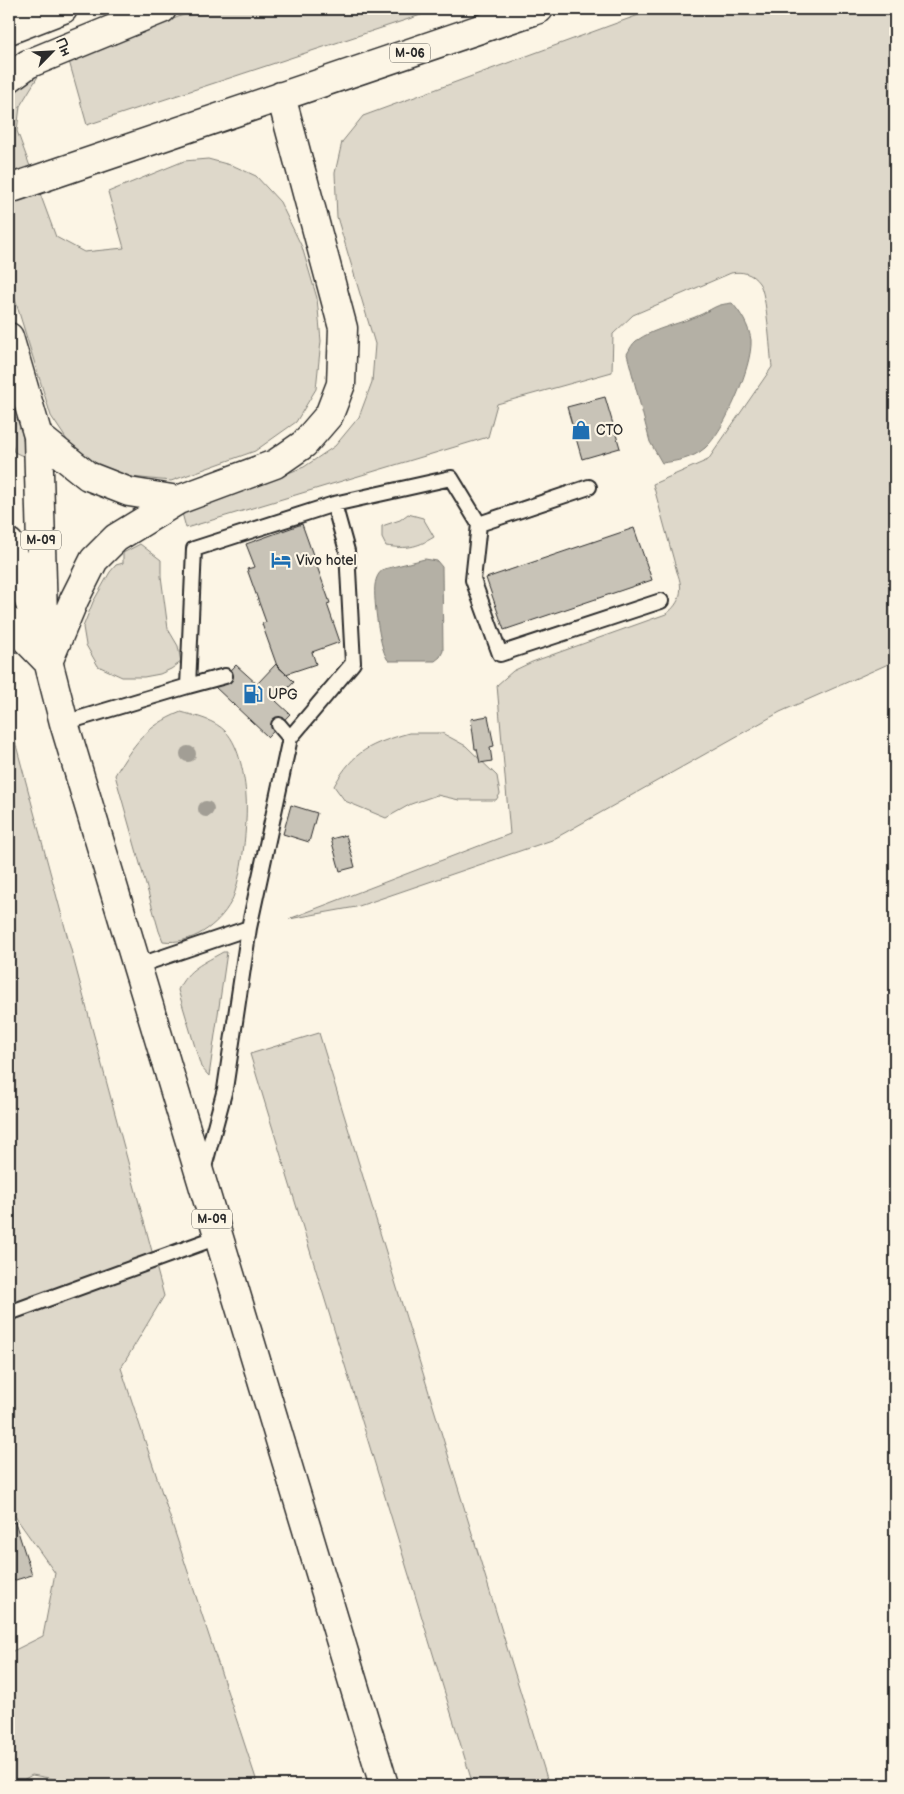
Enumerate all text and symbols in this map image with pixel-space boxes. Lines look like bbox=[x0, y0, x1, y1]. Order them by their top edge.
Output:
north arrow bbox=[28, 28, 78, 78]
text: Пн bbox=[52, 35, 75, 59]
road number: М-06 bbox=[390, 44, 430, 62]
shop icon: СТО bbox=[570, 419, 592, 441]
place label: СТО bbox=[596, 422, 623, 439]
road number: М-09 bbox=[21, 530, 61, 550]
hotel icon: Vivo hotel bbox=[270, 549, 292, 571]
place label: Vivo hotel bbox=[296, 552, 357, 569]
fuel station icon: UPG bbox=[242, 683, 264, 705]
place label: UPG bbox=[268, 686, 298, 703]
road number: М-09 bbox=[192, 1210, 232, 1228]

